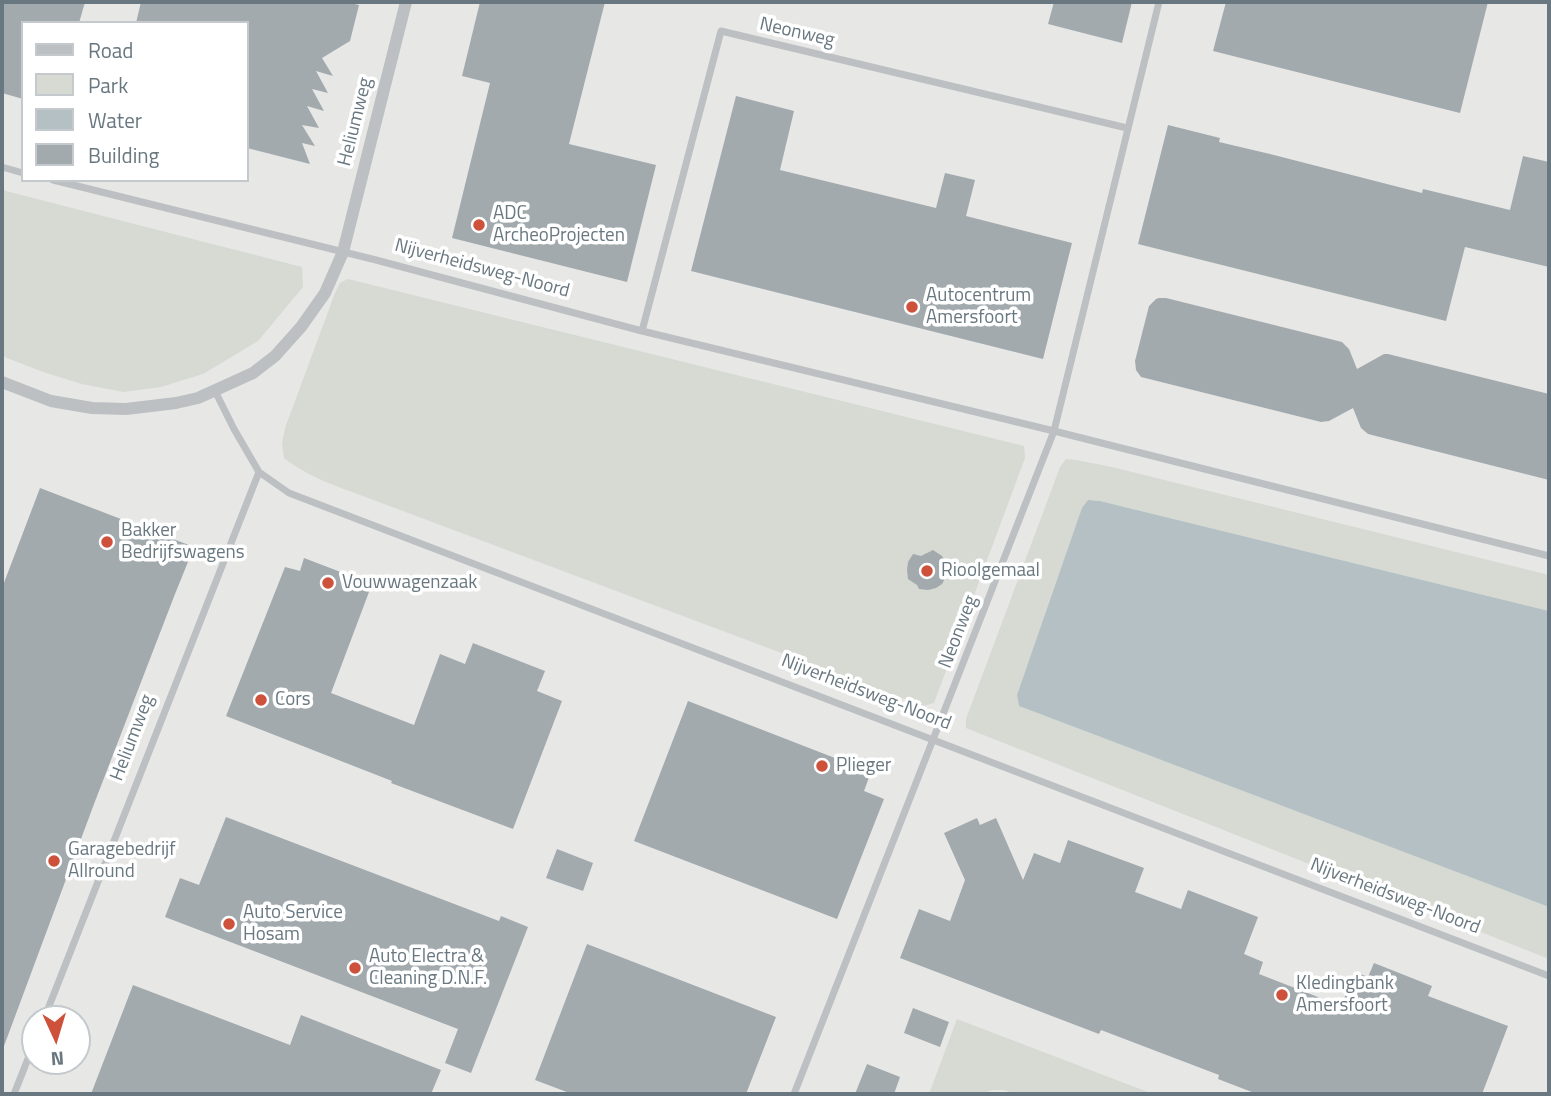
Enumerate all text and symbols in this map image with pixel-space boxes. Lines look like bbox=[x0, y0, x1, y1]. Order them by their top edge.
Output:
street label: Neonweg bbox=[757, 13, 837, 53]
legend bbox=[21, 21, 248, 182]
text: Road bbox=[88, 34, 133, 66]
text: Park bbox=[88, 69, 128, 101]
street label: Heliumweg bbox=[334, 75, 378, 169]
text: Water bbox=[88, 104, 142, 136]
text: Building bbox=[88, 139, 159, 171]
place label: ADC ArcheoProjecten bbox=[493, 203, 625, 247]
marker: ADC ArcheoProjecten bbox=[471, 217, 487, 233]
street label: Nijverheidsweg-Noord bbox=[392, 235, 572, 303]
place label: Autocentrum Amersfoort bbox=[926, 285, 1031, 329]
marker: Autocentrum Amersfoort bbox=[904, 299, 920, 315]
place label: Bakker Bedrijfswagens bbox=[121, 520, 245, 564]
marker: Bakker Bedrijfswagens bbox=[99, 534, 115, 550]
place label: Rioolgemaal bbox=[941, 560, 1040, 582]
marker: Rioolgemaal bbox=[919, 563, 935, 579]
place label: Vouwwagenzaak bbox=[342, 572, 477, 594]
marker: Vouwwagenzaak bbox=[320, 575, 336, 591]
street label: Neonweg bbox=[935, 592, 983, 672]
street label: Nijverheidsweg-Noord bbox=[778, 650, 954, 736]
place label: Cors bbox=[275, 689, 311, 711]
street label: Heliumweg bbox=[106, 692, 160, 784]
marker: Cors bbox=[253, 692, 269, 708]
place label: Plieger bbox=[836, 755, 891, 777]
marker: Plieger bbox=[814, 758, 830, 774]
place label: Garagebedrijf Allround bbox=[68, 839, 176, 883]
marker: Garagebedrijf Allround bbox=[46, 853, 62, 869]
street label: Nijverheidsweg-Noord bbox=[1307, 854, 1483, 940]
place label: Auto Service Hosam bbox=[243, 902, 343, 946]
marker: Auto Service Hosam bbox=[221, 916, 237, 932]
place label: Auto Electra & Cleaning D.N.F. bbox=[369, 946, 487, 990]
marker: Auto Electra & Cleaning D.N.F. bbox=[347, 960, 363, 976]
place label: Kledingbank Amersfoort bbox=[1296, 973, 1394, 1017]
marker: Kledingbank Amersfoort bbox=[1274, 987, 1290, 1003]
north arrow bbox=[21, 1005, 91, 1075]
text: N bbox=[50, 1045, 65, 1074]

